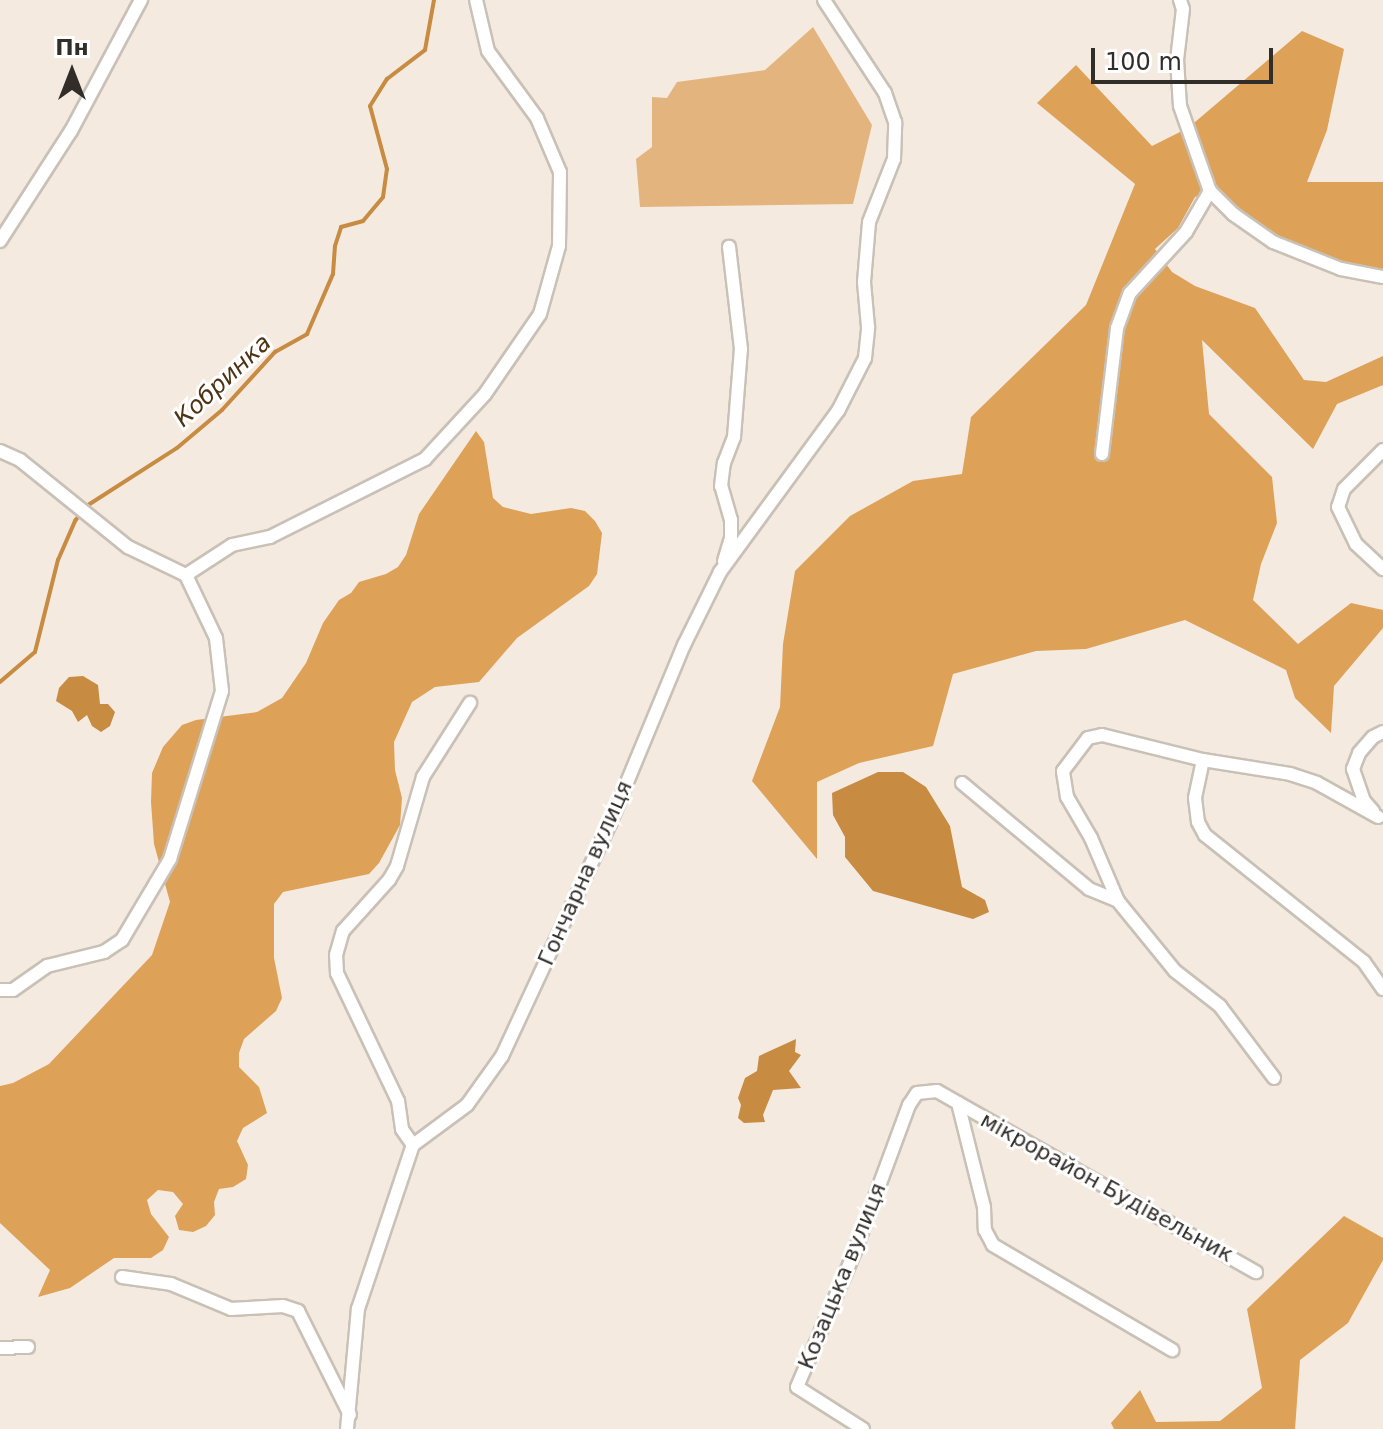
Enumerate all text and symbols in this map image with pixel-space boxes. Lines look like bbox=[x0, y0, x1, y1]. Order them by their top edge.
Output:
north arrow bbox=[32, 32, 112, 112]
scale bar bbox=[1095, 32, 1277, 82]
text: Пн bbox=[55, 35, 89, 60]
text: 100 m bbox=[1105, 48, 1182, 76]
water label: Кобринка bbox=[168, 329, 278, 433]
street label: Гончарна вулиця bbox=[532, 777, 638, 969]
street label: мікрорайон Будівельник bbox=[976, 1106, 1238, 1268]
street label: Козацька вулиця bbox=[793, 1179, 891, 1373]

